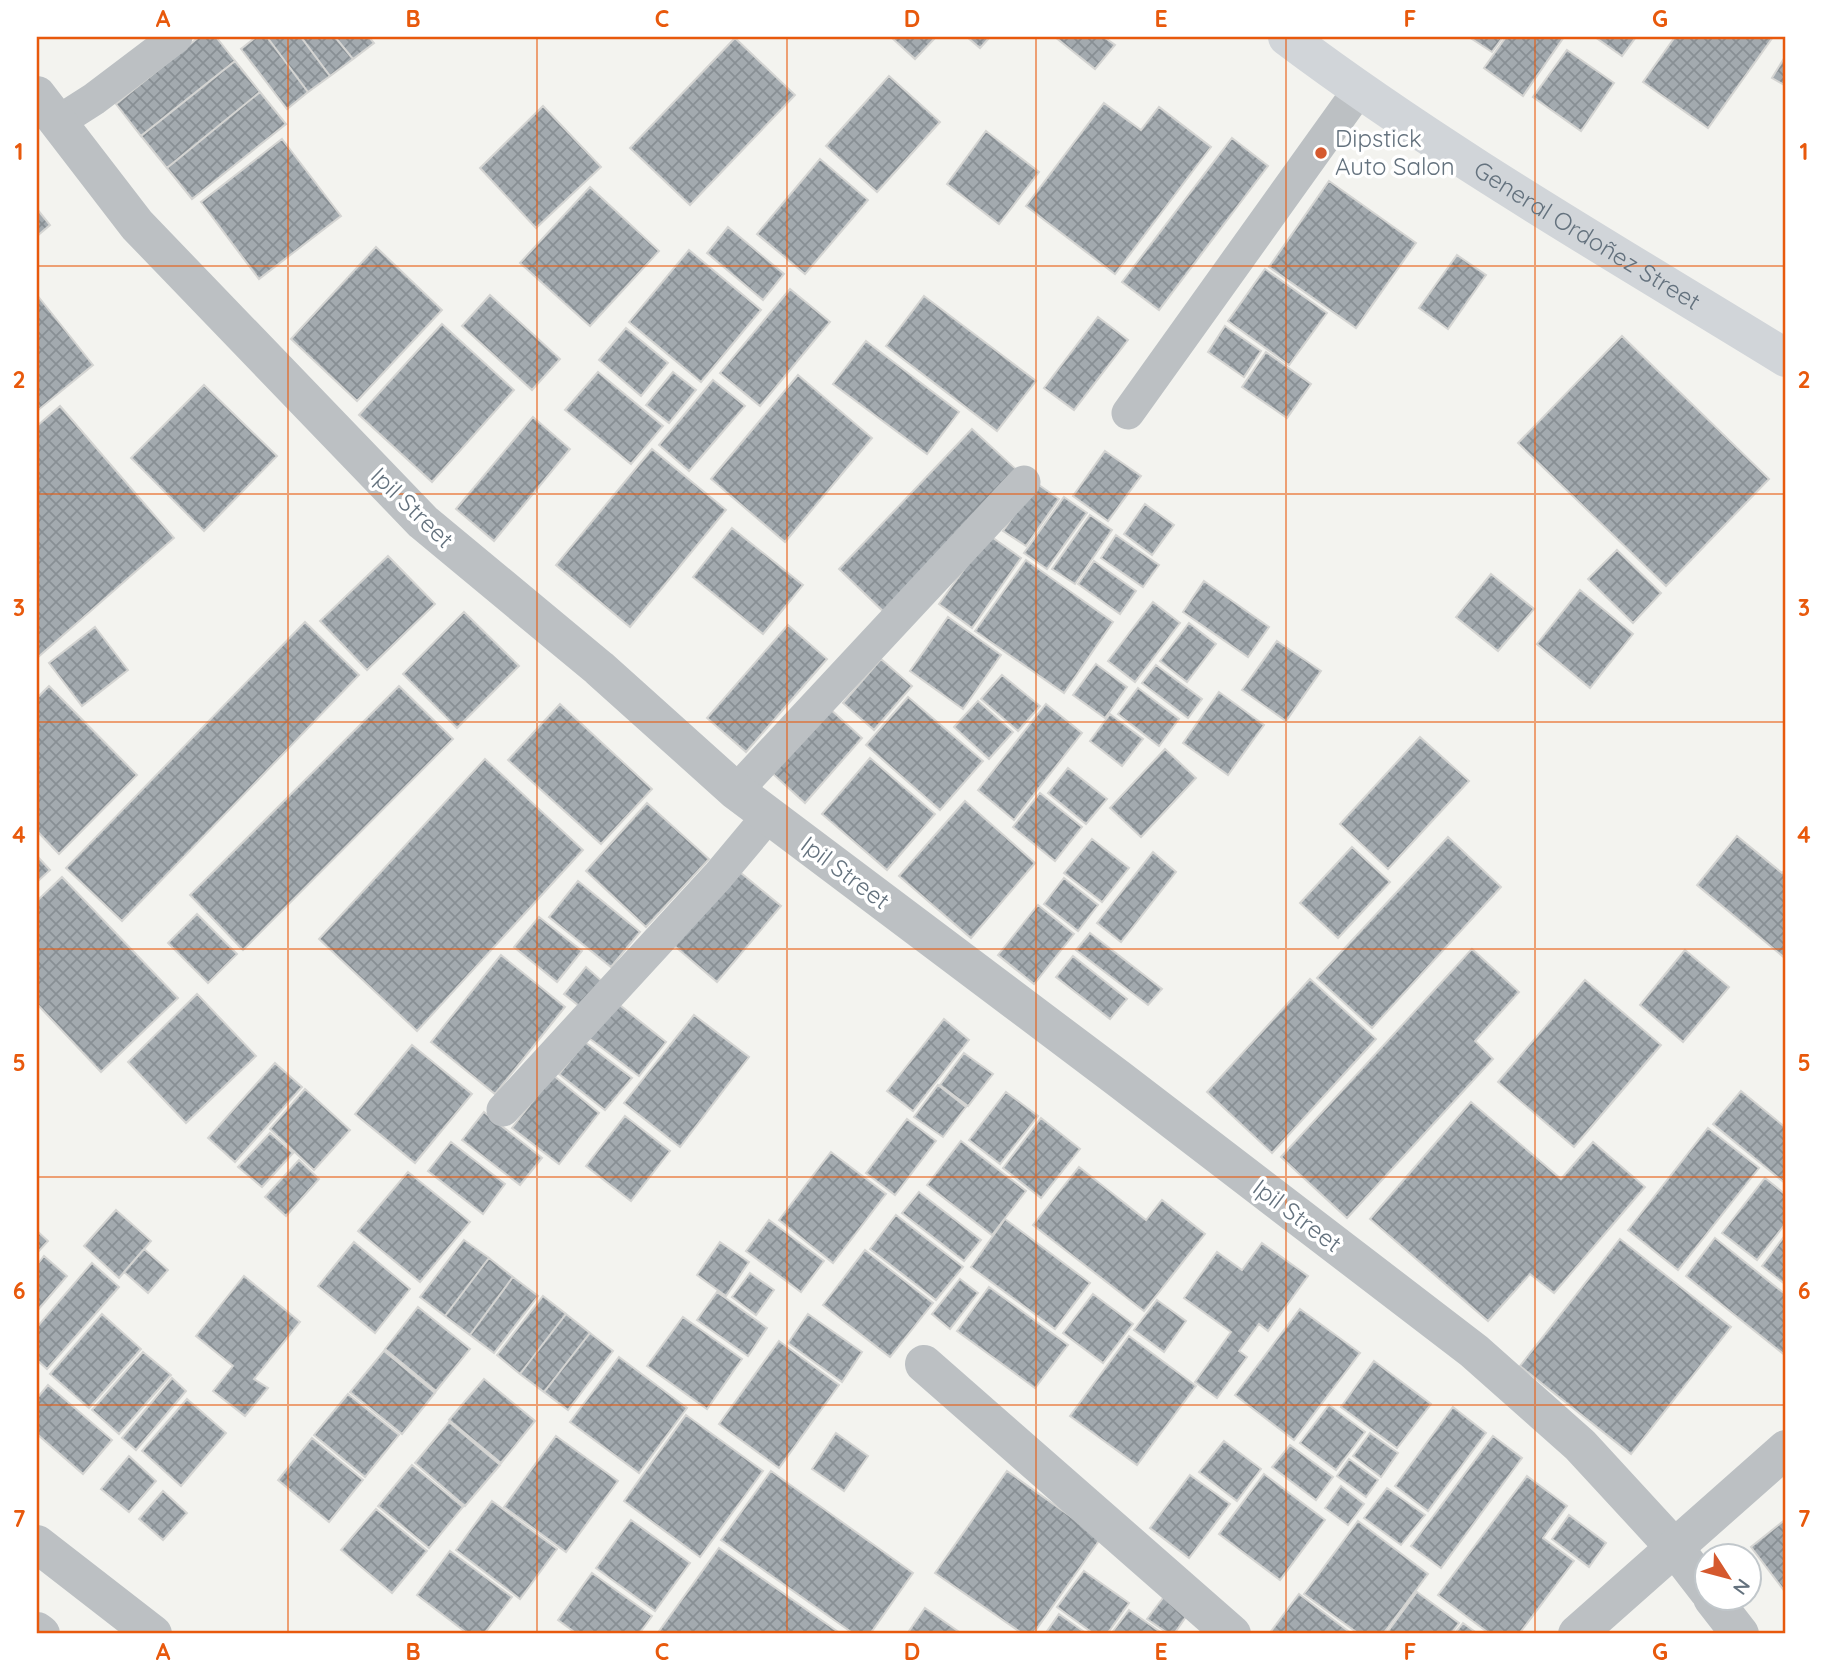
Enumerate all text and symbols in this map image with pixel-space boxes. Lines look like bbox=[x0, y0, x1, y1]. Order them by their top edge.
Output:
text: A bbox=[156, 4, 171, 33]
text: B bbox=[405, 4, 421, 33]
text: C bbox=[655, 4, 669, 33]
text: D bbox=[904, 4, 920, 33]
text: E bbox=[1154, 4, 1168, 33]
text: F bbox=[1404, 4, 1416, 33]
text: G bbox=[1652, 4, 1668, 33]
place label: Dipstick Auto Salon bbox=[1335, 123, 1455, 181]
text: 1 bbox=[15, 137, 23, 166]
text: 1 bbox=[1800, 137, 1808, 166]
marker: Dipstick Auto Salon bbox=[1313, 145, 1329, 161]
street label: General Ordoñez Street bbox=[1469, 154, 1706, 316]
text: 2 bbox=[12, 365, 26, 394]
text: 2 bbox=[1797, 365, 1811, 394]
street label: Ipil Street bbox=[365, 461, 460, 554]
text: 3 bbox=[13, 593, 25, 622]
text: 3 bbox=[1798, 593, 1810, 622]
text: 4 bbox=[12, 820, 26, 849]
text: 4 bbox=[1797, 820, 1811, 849]
street label: Ipil Street bbox=[795, 829, 896, 915]
text: 5 bbox=[12, 1048, 26, 1077]
text: 5 bbox=[1797, 1048, 1811, 1077]
street label: Ipil Street bbox=[1247, 1172, 1348, 1258]
text: 6 bbox=[13, 1276, 25, 1305]
text: 6 bbox=[1798, 1276, 1810, 1305]
text: 7 bbox=[13, 1504, 26, 1533]
text: 7 bbox=[1798, 1504, 1811, 1533]
north arrow bbox=[1694, 1542, 1764, 1612]
text: N bbox=[1728, 1574, 1756, 1600]
text: A bbox=[156, 1637, 171, 1666]
text: B bbox=[405, 1637, 421, 1666]
text: C bbox=[655, 1637, 669, 1666]
text: D bbox=[904, 1637, 920, 1666]
text: E bbox=[1154, 1637, 1168, 1666]
text: F bbox=[1404, 1637, 1416, 1666]
text: G bbox=[1652, 1637, 1668, 1666]

